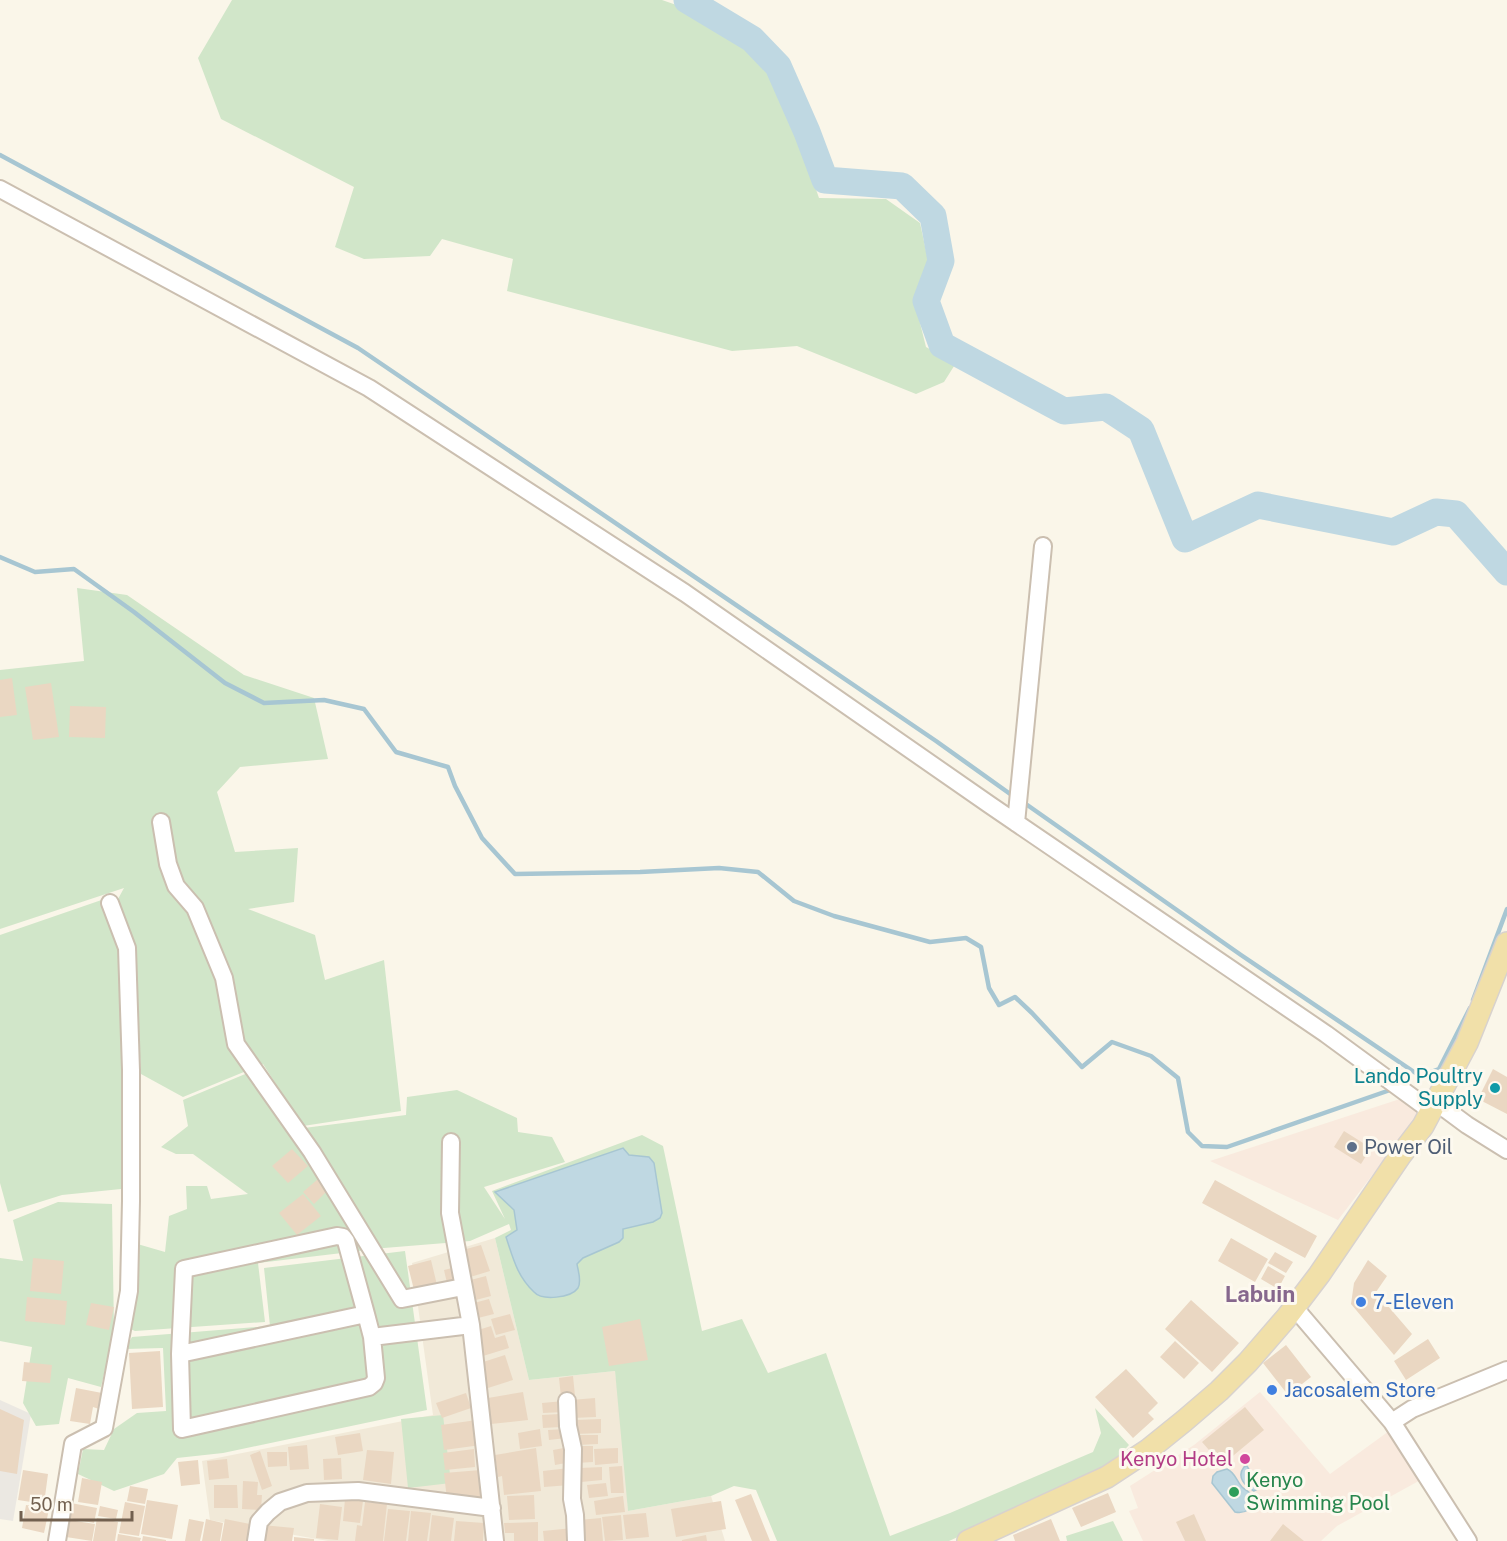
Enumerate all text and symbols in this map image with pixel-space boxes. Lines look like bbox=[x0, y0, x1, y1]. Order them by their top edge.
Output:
place label: Lando Poultry Supply bbox=[1354, 1064, 1483, 1111]
marker: Lando Poultry Supply bbox=[1488, 1081, 1502, 1095]
place label: Power Oil bbox=[1364, 1135, 1453, 1159]
marker: Power Oil bbox=[1345, 1140, 1359, 1154]
district label: Labuin bbox=[1225, 1281, 1295, 1307]
place label: 7-Eleven bbox=[1373, 1290, 1454, 1314]
marker: 7-Eleven bbox=[1354, 1295, 1368, 1309]
place label: Jacosalem Store bbox=[1284, 1378, 1436, 1402]
marker: Jacosalem Store bbox=[1265, 1383, 1279, 1397]
place label: Kenyo Hotel bbox=[1120, 1447, 1233, 1471]
marker: Kenyo Hotel bbox=[1238, 1452, 1252, 1466]
place label: Kenyo Swimming Pool bbox=[1246, 1468, 1390, 1515]
scale bar bbox=[21, 1484, 132, 1522]
marker: Kenyo Swimming Pool bbox=[1227, 1485, 1241, 1499]
text: 50 m bbox=[30, 1494, 73, 1515]

